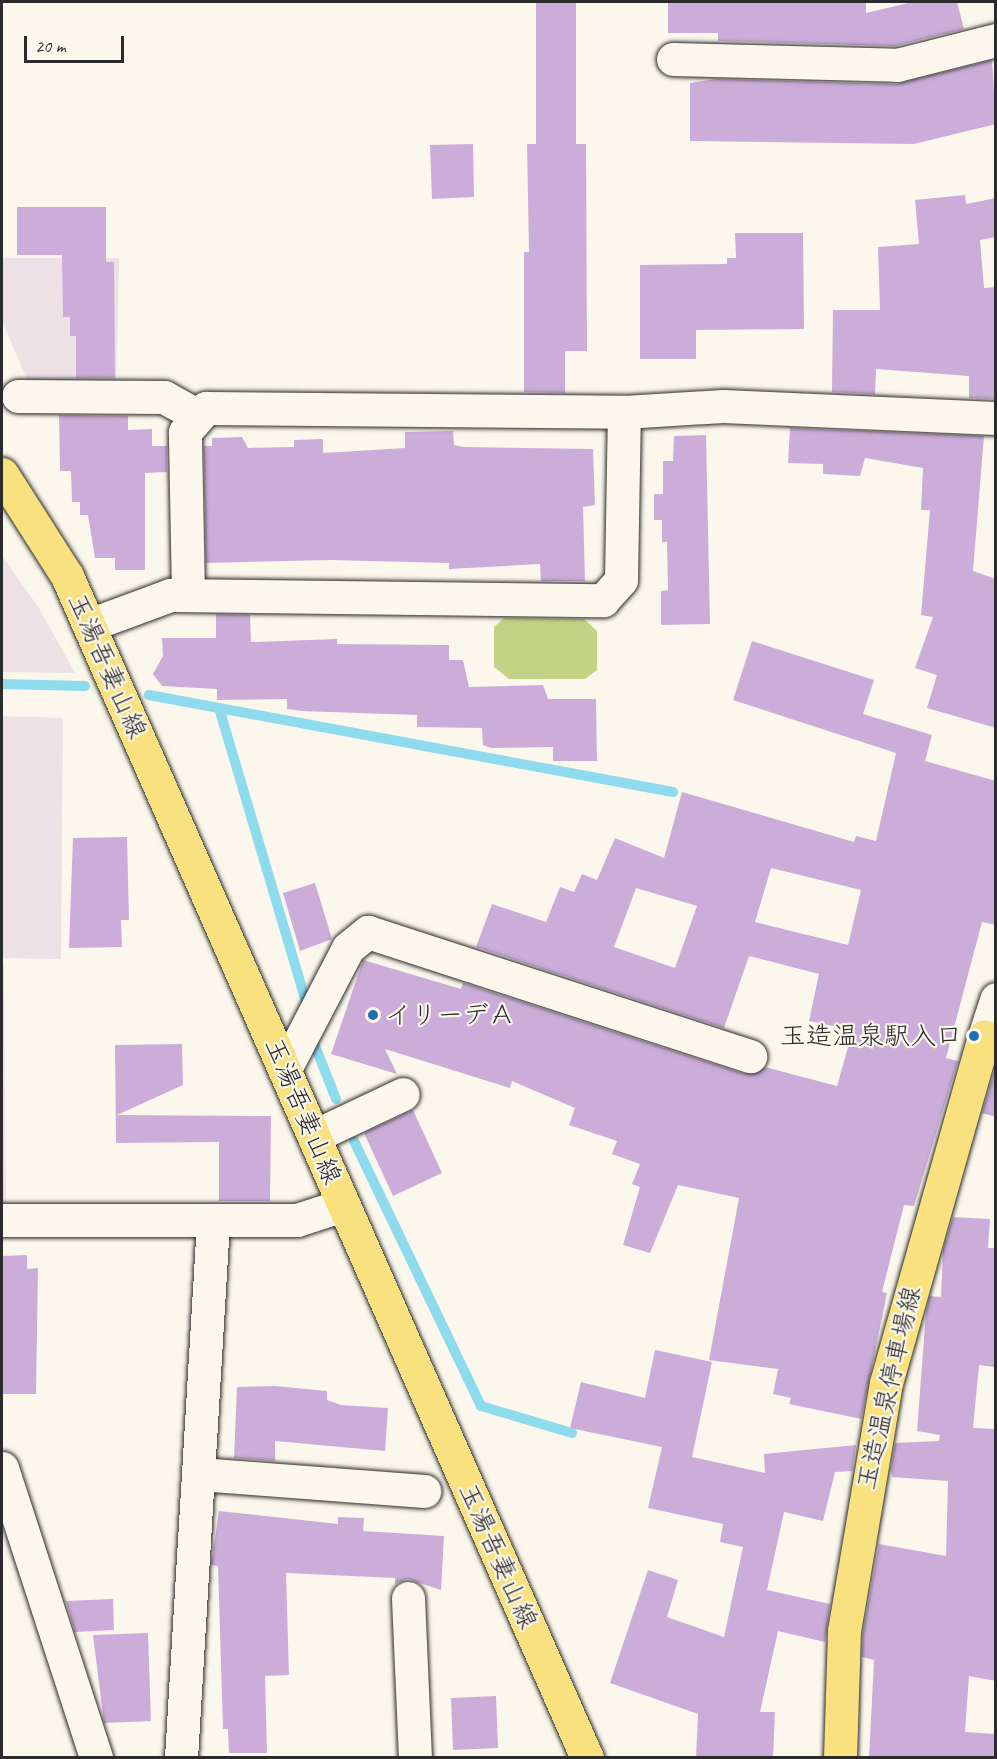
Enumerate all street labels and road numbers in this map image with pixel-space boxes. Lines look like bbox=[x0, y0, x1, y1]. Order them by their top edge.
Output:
street label: 玉湯吾妻山線 bbox=[61, 588, 153, 744]
street label: 玉湯吾妻山線 bbox=[258, 1033, 348, 1189]
street label: 玉造温泉停車場線 bbox=[850, 1283, 928, 1493]
street label: 玉湯吾妻山線 bbox=[452, 1478, 544, 1634]

